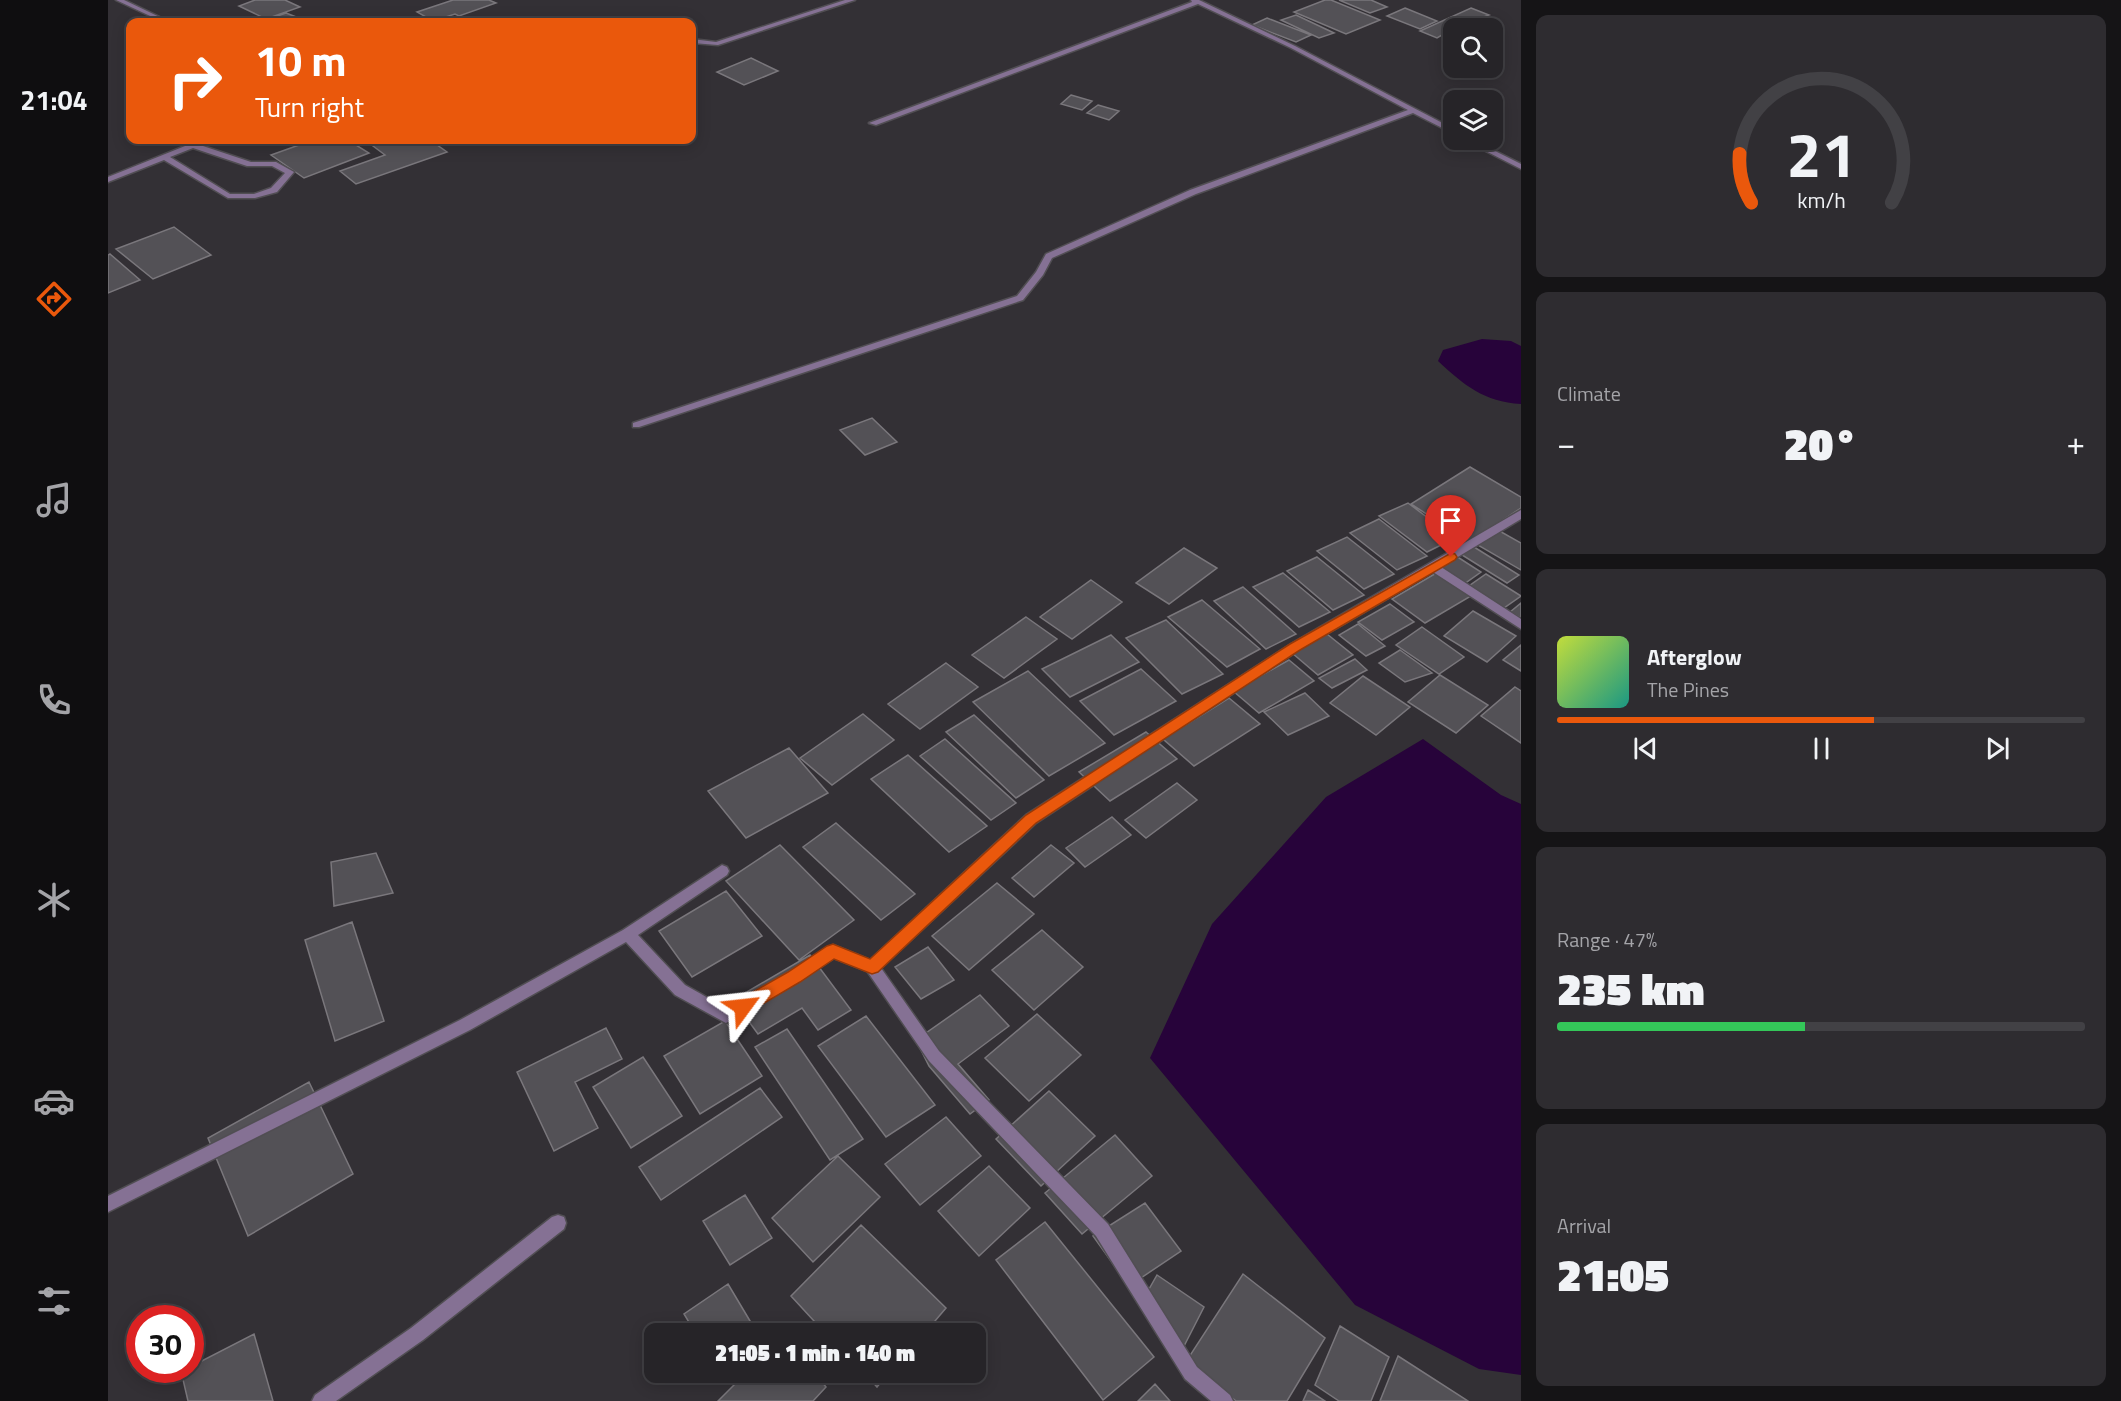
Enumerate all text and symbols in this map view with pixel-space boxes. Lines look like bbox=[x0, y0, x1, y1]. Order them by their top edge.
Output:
map controls bbox=[1443, 18, 1503, 150]
button: search bbox=[1443, 18, 1503, 78]
text: 10 m bbox=[255, 28, 347, 92]
icon: right bbox=[156, 42, 234, 120]
text: 21:04 bbox=[20, 79, 88, 120]
text: Turn right bbox=[255, 86, 364, 127]
button: layers bbox=[1443, 90, 1503, 150]
text: 21 bbox=[1786, 106, 1856, 201]
text: km/h bbox=[1797, 184, 1845, 216]
icon: directions bbox=[33, 278, 75, 320]
text: Climate bbox=[1557, 378, 1621, 409]
text: 20° bbox=[1784, 409, 1858, 477]
text: − bbox=[1557, 418, 1575, 468]
text: + bbox=[2067, 418, 2085, 468]
icon: music bbox=[33, 479, 75, 521]
pin bbox=[1425, 495, 1476, 557]
icon: arrive bbox=[1434, 504, 1467, 537]
text: Afterglow bbox=[1647, 640, 1742, 674]
text: The Pines bbox=[1647, 674, 1729, 705]
icon: phone bbox=[33, 679, 75, 721]
icon: previous bbox=[1629, 732, 1662, 765]
icon: pause bbox=[1805, 732, 1838, 765]
icon: next bbox=[1981, 732, 2014, 765]
icon: climate bbox=[33, 879, 75, 921]
text: Range · 47% bbox=[1557, 924, 1657, 955]
text: 235 km bbox=[1557, 954, 1705, 1022]
position arrow bbox=[711, 975, 775, 1039]
icon: car bbox=[33, 1080, 75, 1122]
text: Arrival bbox=[1557, 1210, 1611, 1241]
text: 21:05 bbox=[1557, 1240, 1669, 1308]
icon: filters bbox=[33, 1280, 75, 1322]
speed limit sign: 30 bbox=[126, 1305, 204, 1383]
text: 21:05 · 1 min · 140 m bbox=[715, 1336, 915, 1370]

